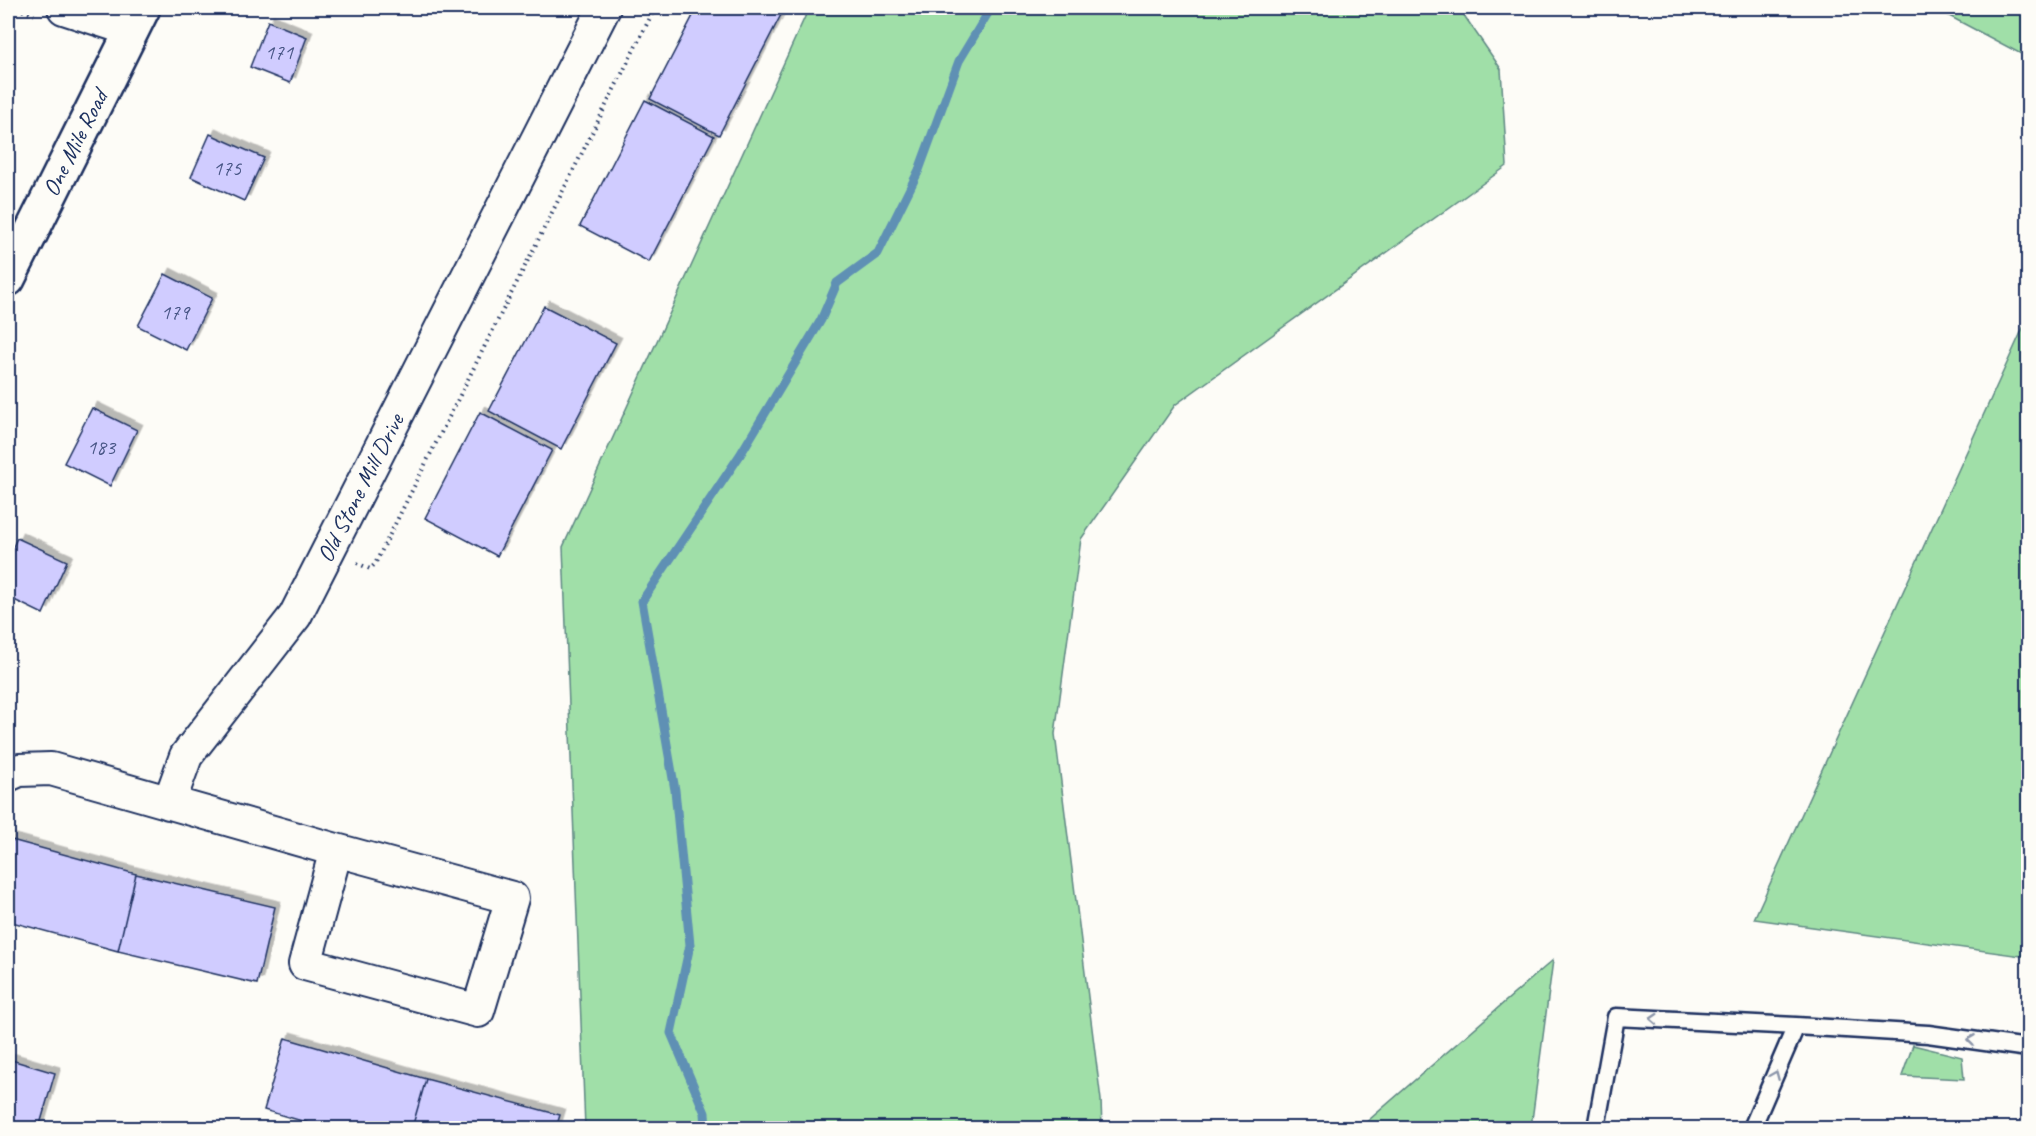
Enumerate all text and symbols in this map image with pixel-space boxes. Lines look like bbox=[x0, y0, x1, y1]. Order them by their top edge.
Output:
house number: 171 bbox=[265, 39, 295, 65]
street label: One Mile Road bbox=[35, 82, 116, 201]
house number: 175 bbox=[213, 155, 243, 181]
house number: 179 bbox=[161, 299, 191, 325]
street label: Old Stone Mill Drive bbox=[310, 407, 411, 567]
house number: 183 bbox=[87, 434, 117, 460]
one-way arrow bbox=[1650, 1012, 1659, 1025]
one-way arrow bbox=[1966, 1034, 1975, 1046]
one-way arrow bbox=[1768, 1070, 1780, 1081]

